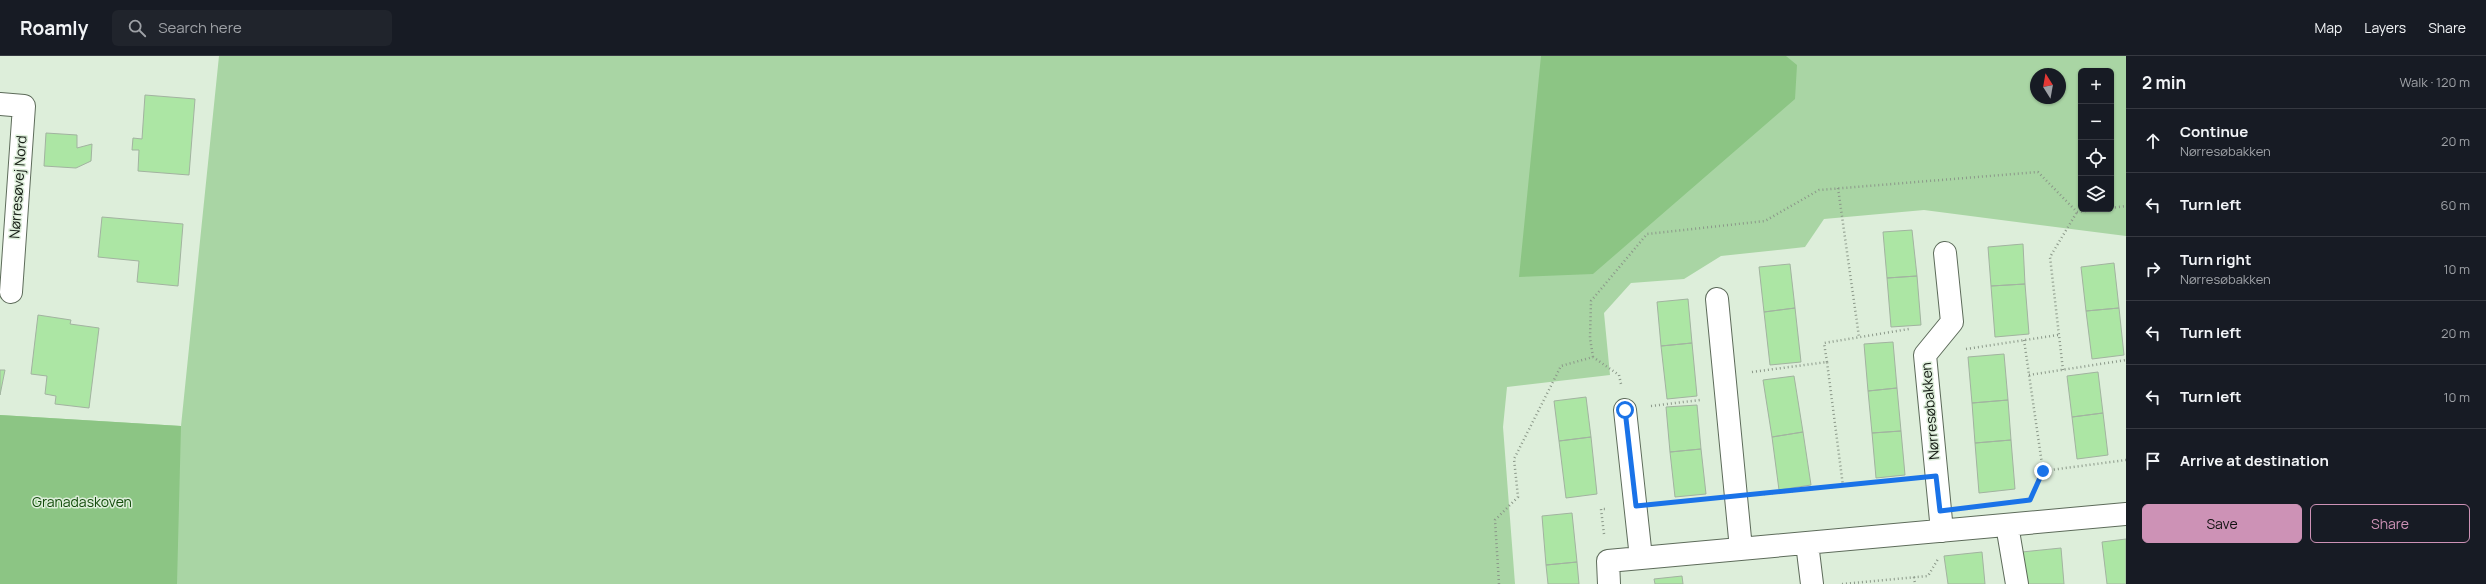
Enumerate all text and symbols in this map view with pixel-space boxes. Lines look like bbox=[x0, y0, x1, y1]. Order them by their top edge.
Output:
search box bbox=[112, 10, 392, 46]
text: Roamly bbox=[20, 15, 88, 41]
icon: search bbox=[126, 17, 148, 39]
text: Search here bbox=[158, 17, 242, 38]
text: Map bbox=[2314, 18, 2342, 37]
text: Layers bbox=[2364, 18, 2406, 37]
text: Share bbox=[2428, 18, 2466, 37]
north arrow bbox=[2030, 68, 2066, 104]
map controls bbox=[2078, 68, 2114, 212]
button: + bbox=[2078, 68, 2114, 104]
text: 2 min bbox=[2142, 71, 2186, 94]
text: Walk · 120 m bbox=[2400, 73, 2470, 91]
button: − bbox=[2078, 104, 2114, 140]
text: Continue bbox=[2180, 121, 2248, 142]
icon: ahead bbox=[2142, 130, 2164, 152]
text: 20 m bbox=[2441, 132, 2470, 150]
street label: Nørresøvej Nord bbox=[4, 135, 31, 239]
button: locate bbox=[2078, 140, 2114, 176]
text: Nørresøbakken bbox=[2180, 142, 2271, 160]
button: layers bbox=[2078, 176, 2114, 212]
icon: left bbox=[2142, 194, 2164, 216]
text: Turn left bbox=[2180, 194, 2242, 215]
text: 60 m bbox=[2440, 196, 2470, 214]
text: Turn right bbox=[2180, 249, 2251, 270]
icon: right bbox=[2142, 258, 2164, 280]
text: 10 m bbox=[2443, 260, 2470, 278]
text: Nørresøbakken bbox=[2180, 270, 2271, 288]
icon: left bbox=[2142, 322, 2164, 344]
text: Turn left bbox=[2180, 322, 2242, 343]
text: 20 m bbox=[2441, 324, 2470, 342]
street label: Nørresøbakken bbox=[1916, 362, 1943, 461]
icon: left bbox=[2142, 386, 2164, 408]
text: Turn left bbox=[2180, 386, 2242, 407]
text: 10 m bbox=[2443, 388, 2470, 406]
route start bbox=[1616, 401, 1634, 419]
icon: arrive bbox=[2142, 450, 2164, 472]
text: Arrive at destination bbox=[2180, 450, 2329, 471]
route end bbox=[2034, 462, 2052, 480]
park label: Granadaskoven bbox=[32, 492, 132, 511]
button: Save bbox=[2142, 504, 2302, 543]
button: Share bbox=[2310, 504, 2470, 543]

